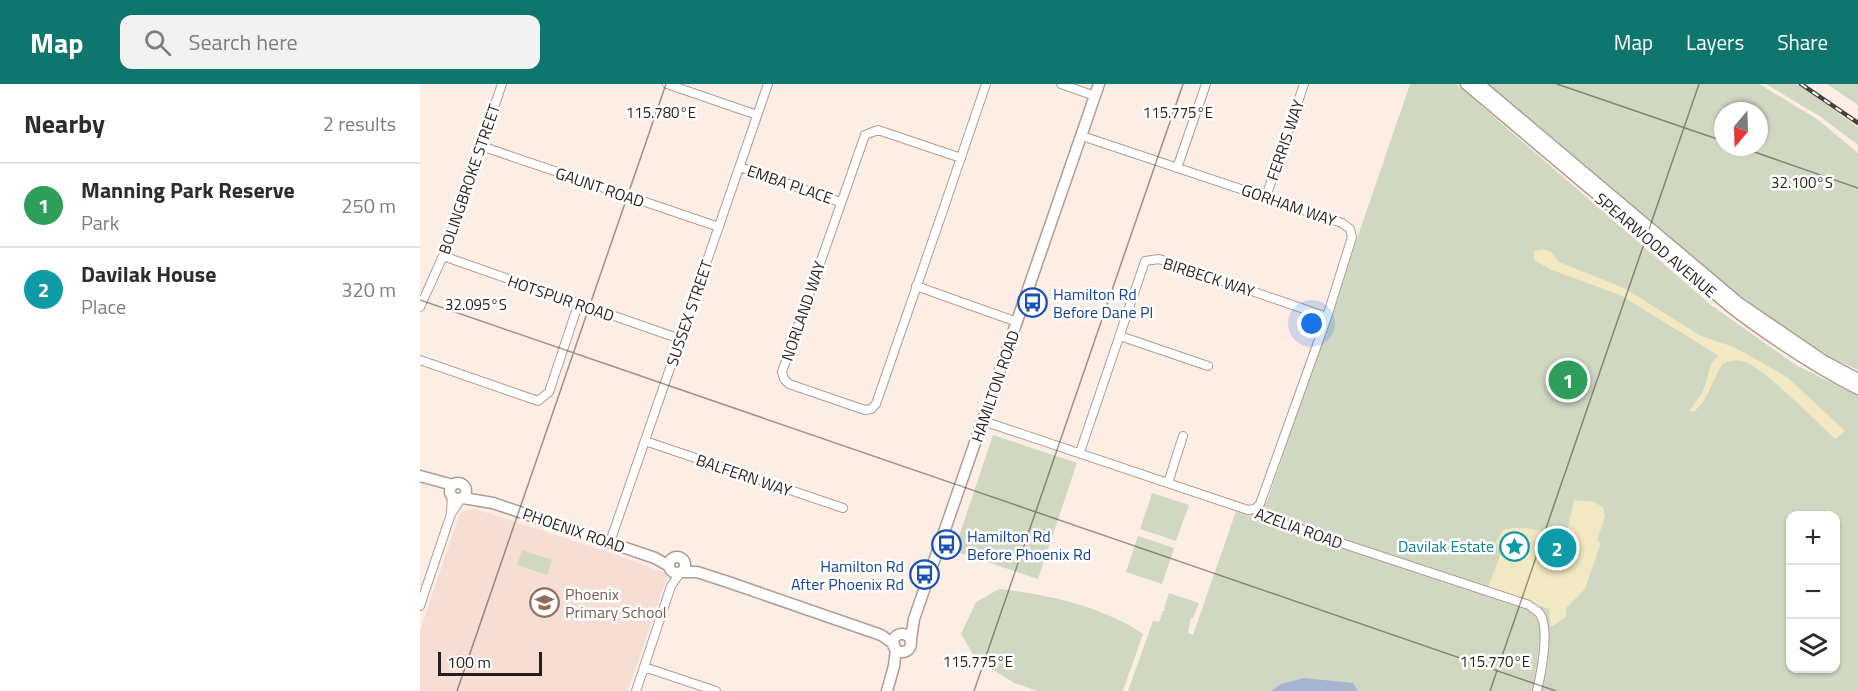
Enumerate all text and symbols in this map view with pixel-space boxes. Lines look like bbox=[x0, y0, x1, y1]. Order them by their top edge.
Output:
search box bbox=[120, 15, 540, 69]
text: Map bbox=[30, 21, 84, 64]
text: Search here bbox=[189, 25, 298, 59]
icon: search bbox=[141, 26, 174, 59]
text: Map bbox=[1614, 26, 1653, 58]
text: Layers bbox=[1686, 26, 1744, 58]
text: Share bbox=[1777, 26, 1828, 58]
street label: FERRIS WAY bbox=[1260, 96, 1310, 184]
street label: BOLINGBROKE STREET bbox=[432, 100, 506, 257]
text: 115.780°E bbox=[626, 101, 696, 124]
text: 115.775°E bbox=[1143, 101, 1213, 124]
north arrow bbox=[1714, 102, 1768, 156]
text: Nearby bbox=[24, 104, 105, 143]
text: 2 results bbox=[323, 108, 396, 139]
street label: EMBA PLACE bbox=[744, 158, 836, 210]
street label: GAUNT ROAD bbox=[552, 161, 648, 213]
text: 32.100°S bbox=[1771, 171, 1833, 194]
text: Manning Park Reserve bbox=[81, 173, 295, 207]
street label: GORHAM WAY bbox=[1238, 178, 1340, 233]
street label: SPEARWOOD AVENUE bbox=[1590, 187, 1722, 303]
text: 1 bbox=[38, 190, 49, 221]
text: 250 m bbox=[341, 190, 396, 221]
text: Park bbox=[81, 207, 119, 238]
street label: BIRBECK WAY bbox=[1160, 251, 1258, 303]
street label: SUSSEX STREET bbox=[660, 256, 719, 369]
text: Davilak House bbox=[81, 257, 216, 291]
street label: NORLAND WAY bbox=[775, 257, 831, 364]
street label: HOTSPUR ROAD bbox=[504, 269, 618, 327]
text: 2 bbox=[38, 274, 49, 305]
text: 320 m bbox=[341, 274, 396, 305]
place label: Hamilton Rd Before Dane Pl bbox=[1053, 282, 1153, 324]
bus stop icon: Hamilton Rd Before Dane Pl bbox=[1016, 287, 1048, 319]
text: Place bbox=[81, 291, 126, 322]
text: 32.095°S bbox=[445, 293, 507, 316]
your location bbox=[1297, 309, 1326, 338]
street label: HAMILTON ROAD bbox=[965, 327, 1025, 445]
pin: 1 bbox=[1548, 358, 1588, 402]
street label: BALFERN WAY bbox=[693, 447, 795, 503]
street label: PHOENIX ROAD bbox=[520, 501, 628, 559]
street label: AZELIA ROAD bbox=[1252, 501, 1346, 555]
map controls bbox=[1786, 511, 1840, 673]
button: + bbox=[1786, 511, 1840, 565]
place label: Hamilton Rd Before Phoenix Rd bbox=[967, 524, 1091, 566]
pin: 2 bbox=[1538, 526, 1576, 570]
bus stop icon: Hamilton Rd Before Phoenix Rd bbox=[930, 529, 962, 561]
place icon: Davilak Estate bbox=[1499, 530, 1531, 562]
place label: Davilak Estate bbox=[1398, 534, 1494, 558]
place label: Hamilton Rd After Phoenix Rd bbox=[791, 554, 904, 596]
bus stop icon: Hamilton Rd After Phoenix Rd bbox=[909, 559, 941, 591]
button: − bbox=[1786, 565, 1840, 619]
place label: Phoenix Primary School bbox=[565, 582, 667, 624]
school or university icon: Phoenix Primary School bbox=[528, 587, 560, 619]
button: layers bbox=[1786, 619, 1840, 673]
scale bar bbox=[438, 649, 542, 676]
text: 100 m bbox=[447, 650, 491, 674]
text: 115.775°E bbox=[943, 650, 1013, 673]
text: 115.770°E bbox=[1460, 650, 1530, 673]

